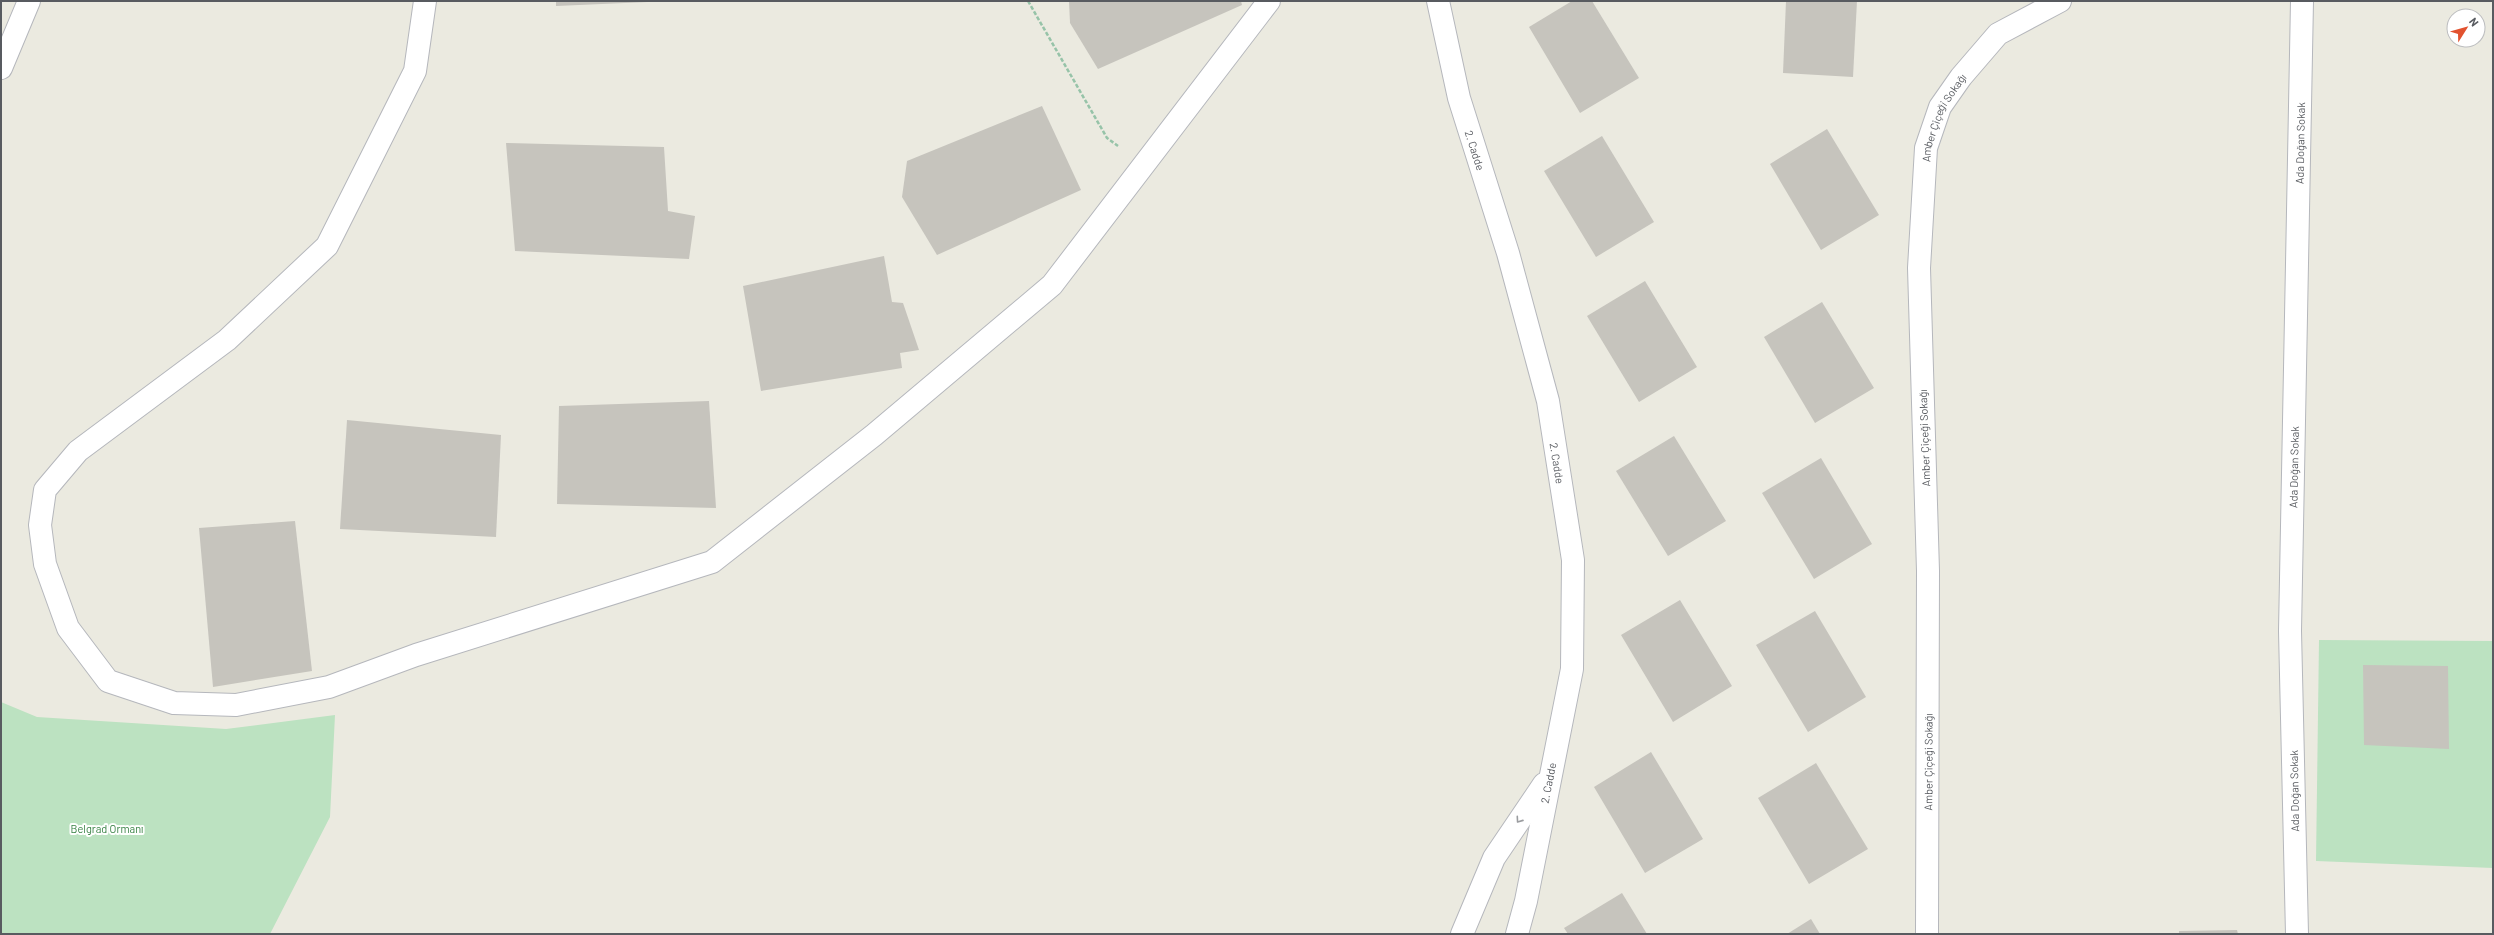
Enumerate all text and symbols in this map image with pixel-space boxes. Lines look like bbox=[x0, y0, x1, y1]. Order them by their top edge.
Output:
north arrow bbox=[2446, 8, 2486, 48]
text: N bbox=[2467, 15, 2482, 29]
street label: Amber Çiçeği Sokağı bbox=[1919, 70, 1968, 162]
street label: Ada Doğan Sokak bbox=[2292, 102, 2307, 184]
street label: 2. Cadde bbox=[1463, 129, 1488, 172]
street label: Amber Çiçeği Sokağı bbox=[1916, 389, 1932, 487]
street label: Ada Doğan Sokak bbox=[2286, 426, 2300, 508]
street label: 2. Cadde bbox=[1548, 442, 1567, 485]
street label: Amber Çiçeği Sokağı bbox=[1921, 713, 1934, 811]
street label: Ada Doğan Sokak bbox=[2287, 750, 2301, 832]
street label: 2. Cadde bbox=[1538, 761, 1558, 804]
one-way arrow bbox=[1517, 816, 1524, 823]
park label: Belgrad Ormanı bbox=[71, 822, 143, 835]

